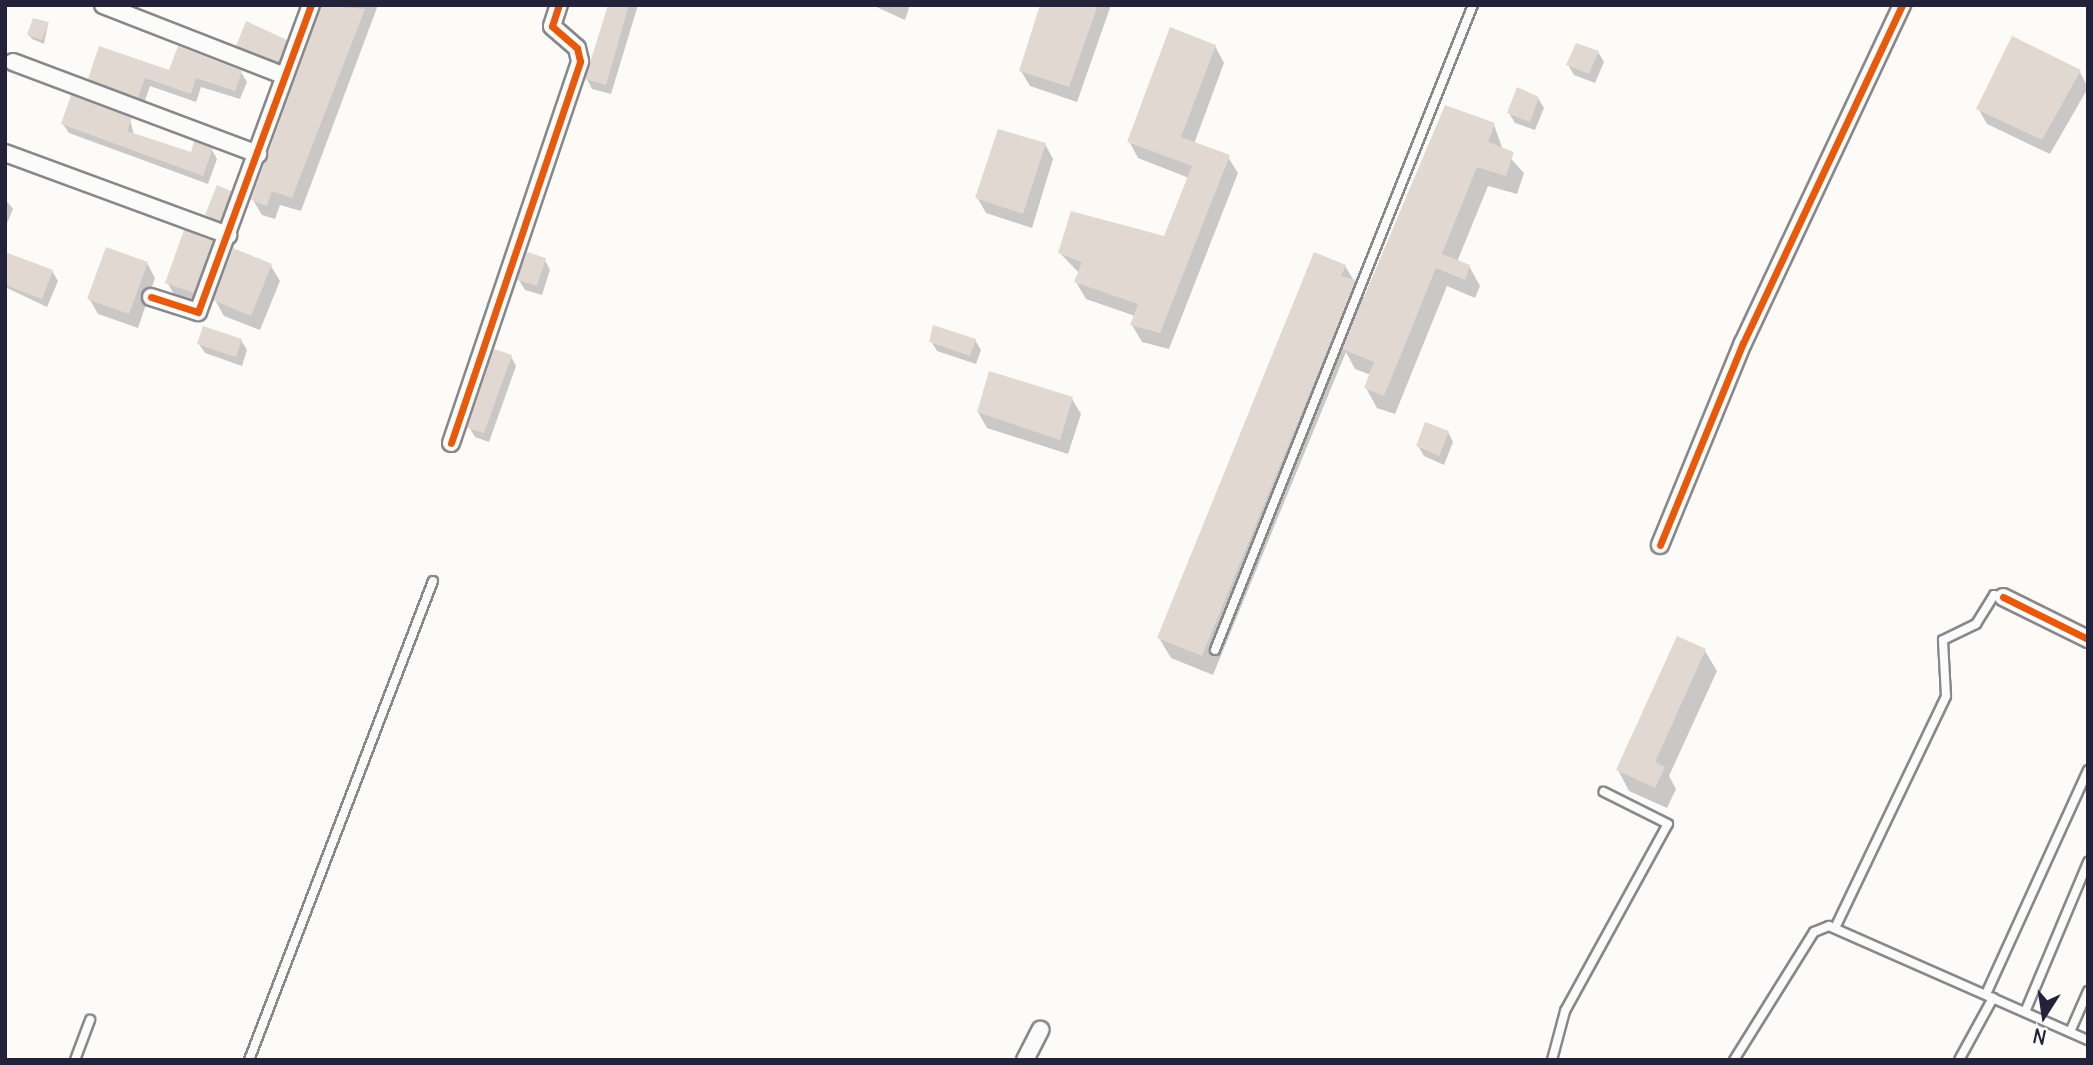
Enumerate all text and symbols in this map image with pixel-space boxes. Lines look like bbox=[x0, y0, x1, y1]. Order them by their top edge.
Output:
north arrow bbox=[2009, 981, 2079, 1051]
text: N bbox=[2031, 1023, 2049, 1050]

